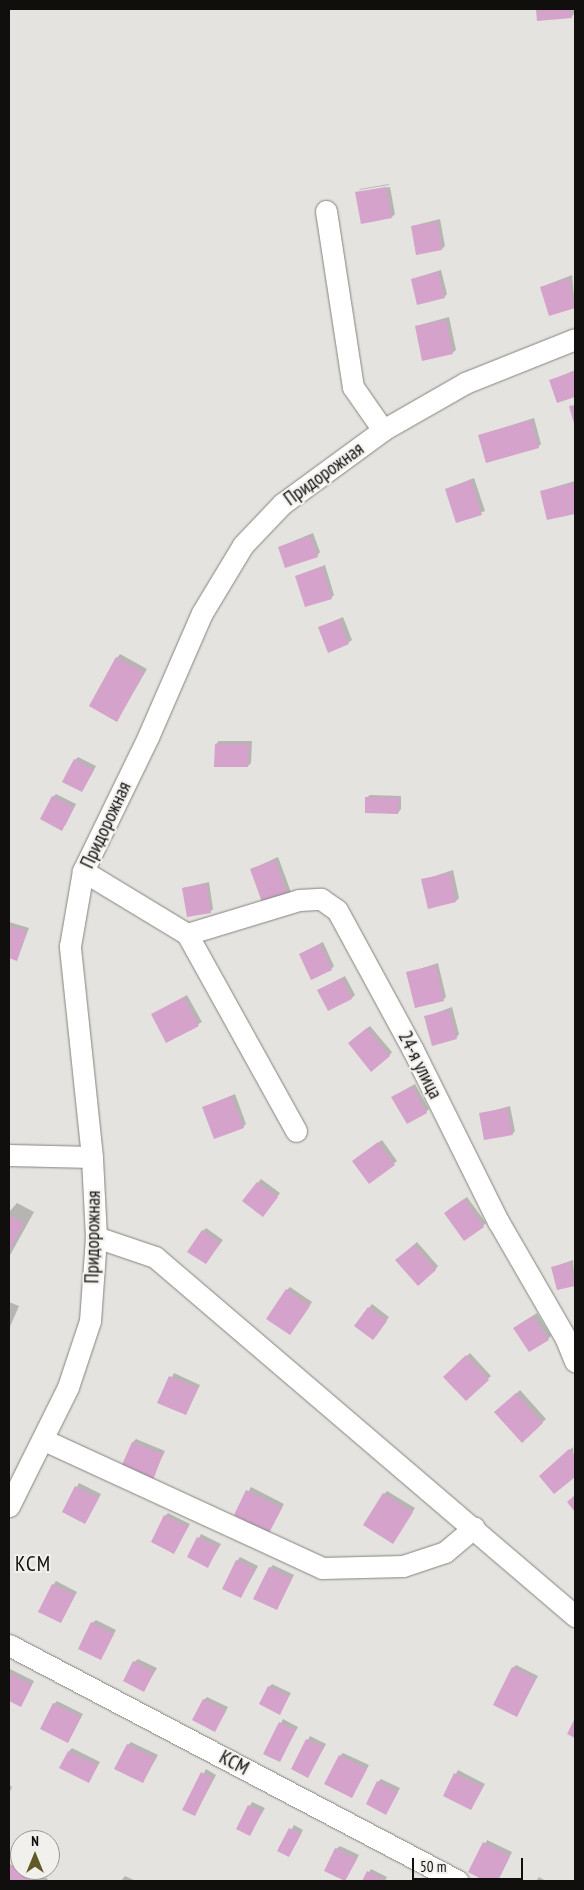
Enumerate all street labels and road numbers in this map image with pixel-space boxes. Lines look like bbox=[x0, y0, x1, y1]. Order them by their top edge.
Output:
street label: Придорожная bbox=[280, 437, 368, 511]
street label: Придорожная bbox=[76, 778, 136, 872]
street label: 24-я улица bbox=[393, 1027, 447, 1103]
street label: Придорожная bbox=[81, 1190, 105, 1284]
street label: КСМ bbox=[215, 1746, 253, 1780]

